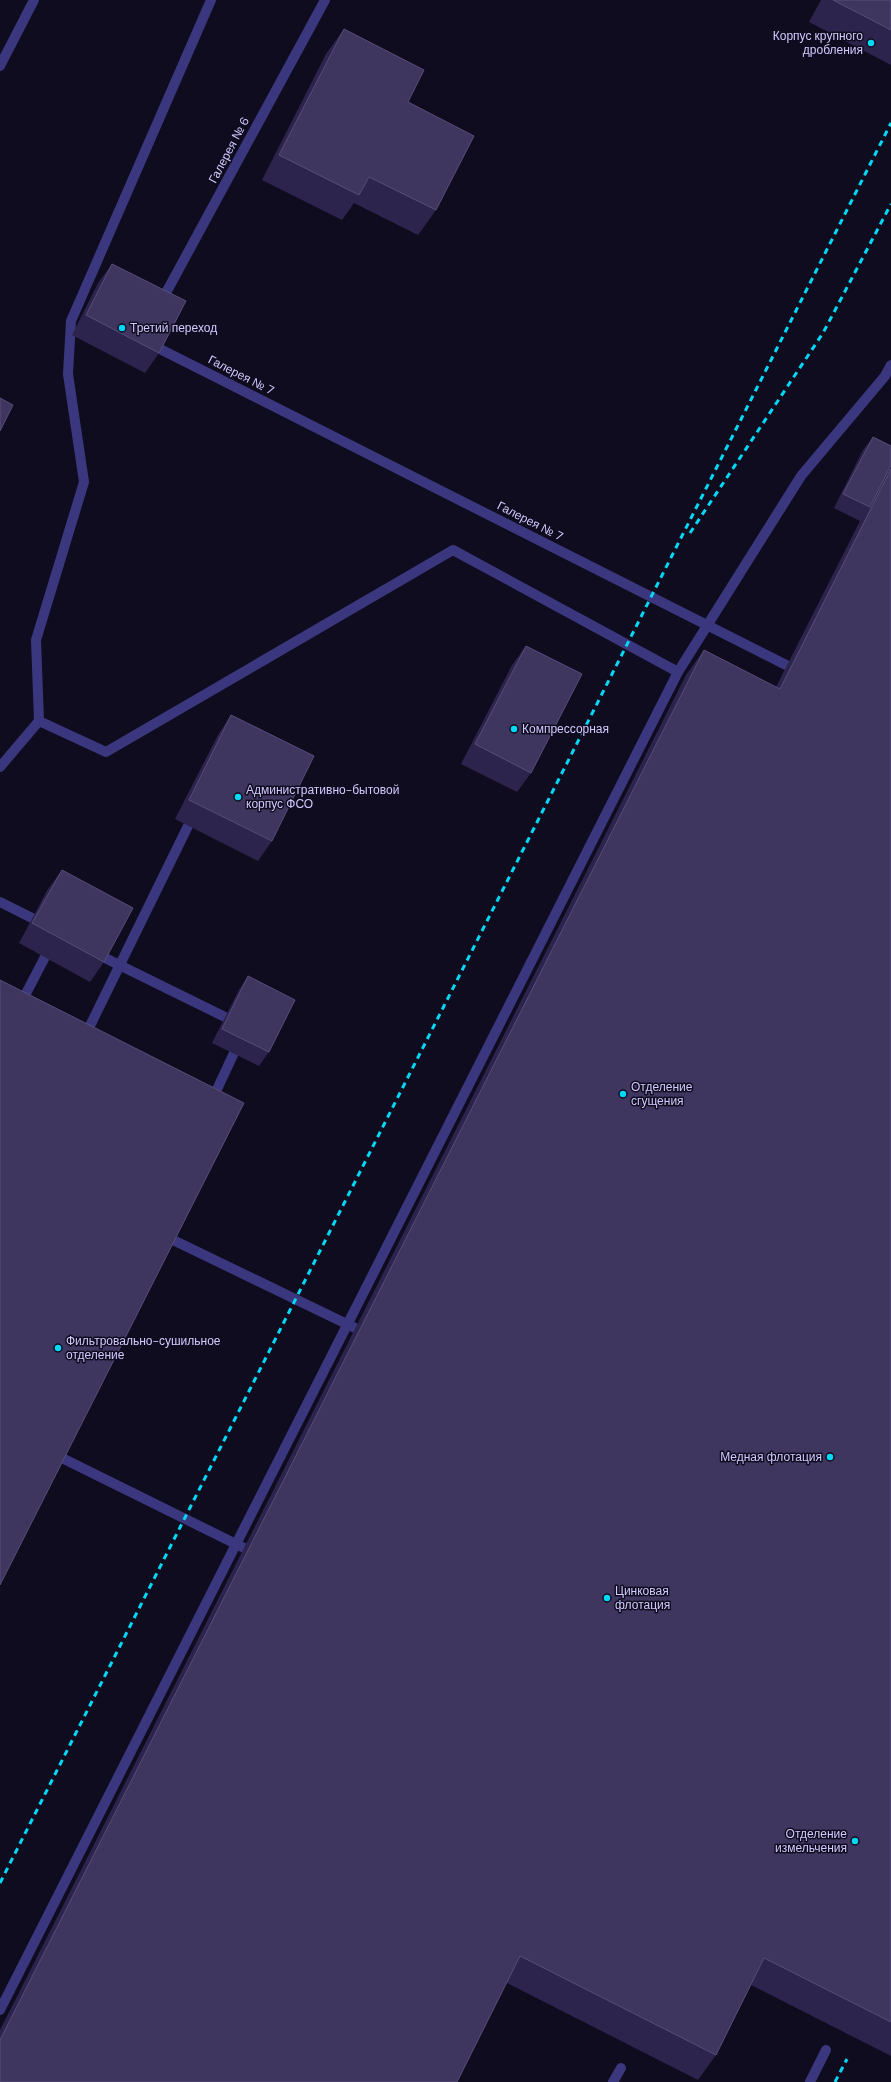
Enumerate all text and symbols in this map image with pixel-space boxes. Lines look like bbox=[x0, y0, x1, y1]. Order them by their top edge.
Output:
place label: Корпус крупного дробления bbox=[773, 28, 863, 58]
marker: Корпус крупного дробления bbox=[866, 38, 876, 48]
street label: Галерея № 6 bbox=[205, 114, 253, 186]
place label: Третий переход bbox=[130, 320, 217, 336]
marker: Третий переход bbox=[117, 323, 127, 333]
street label: Галерея № 7 bbox=[205, 352, 277, 398]
street label: Галерея № 7 bbox=[494, 498, 566, 544]
place label: Компрессорная bbox=[522, 721, 609, 737]
marker: Компрессорная bbox=[509, 724, 519, 734]
place label: Административно-бытовой корпус ФСО bbox=[246, 782, 399, 812]
marker: Административно-бытовой корпус ФСО bbox=[233, 792, 243, 802]
place label: Отделение сгущения bbox=[631, 1079, 693, 1109]
marker: Отделение сгущения bbox=[618, 1089, 628, 1099]
place label: Фильтровально-сушильное отделение bbox=[66, 1333, 221, 1363]
marker: Фильтровально-сушильное отделение bbox=[53, 1343, 63, 1353]
place label: Медная флотация bbox=[720, 1449, 822, 1465]
marker: Медная флотация bbox=[825, 1452, 835, 1462]
place label: Цинковая флотация bbox=[615, 1583, 670, 1613]
marker: Цинковая флотация bbox=[602, 1593, 612, 1603]
place label: Отделение измельчения bbox=[775, 1826, 847, 1856]
marker: Отделение измельчения bbox=[850, 1836, 860, 1846]

